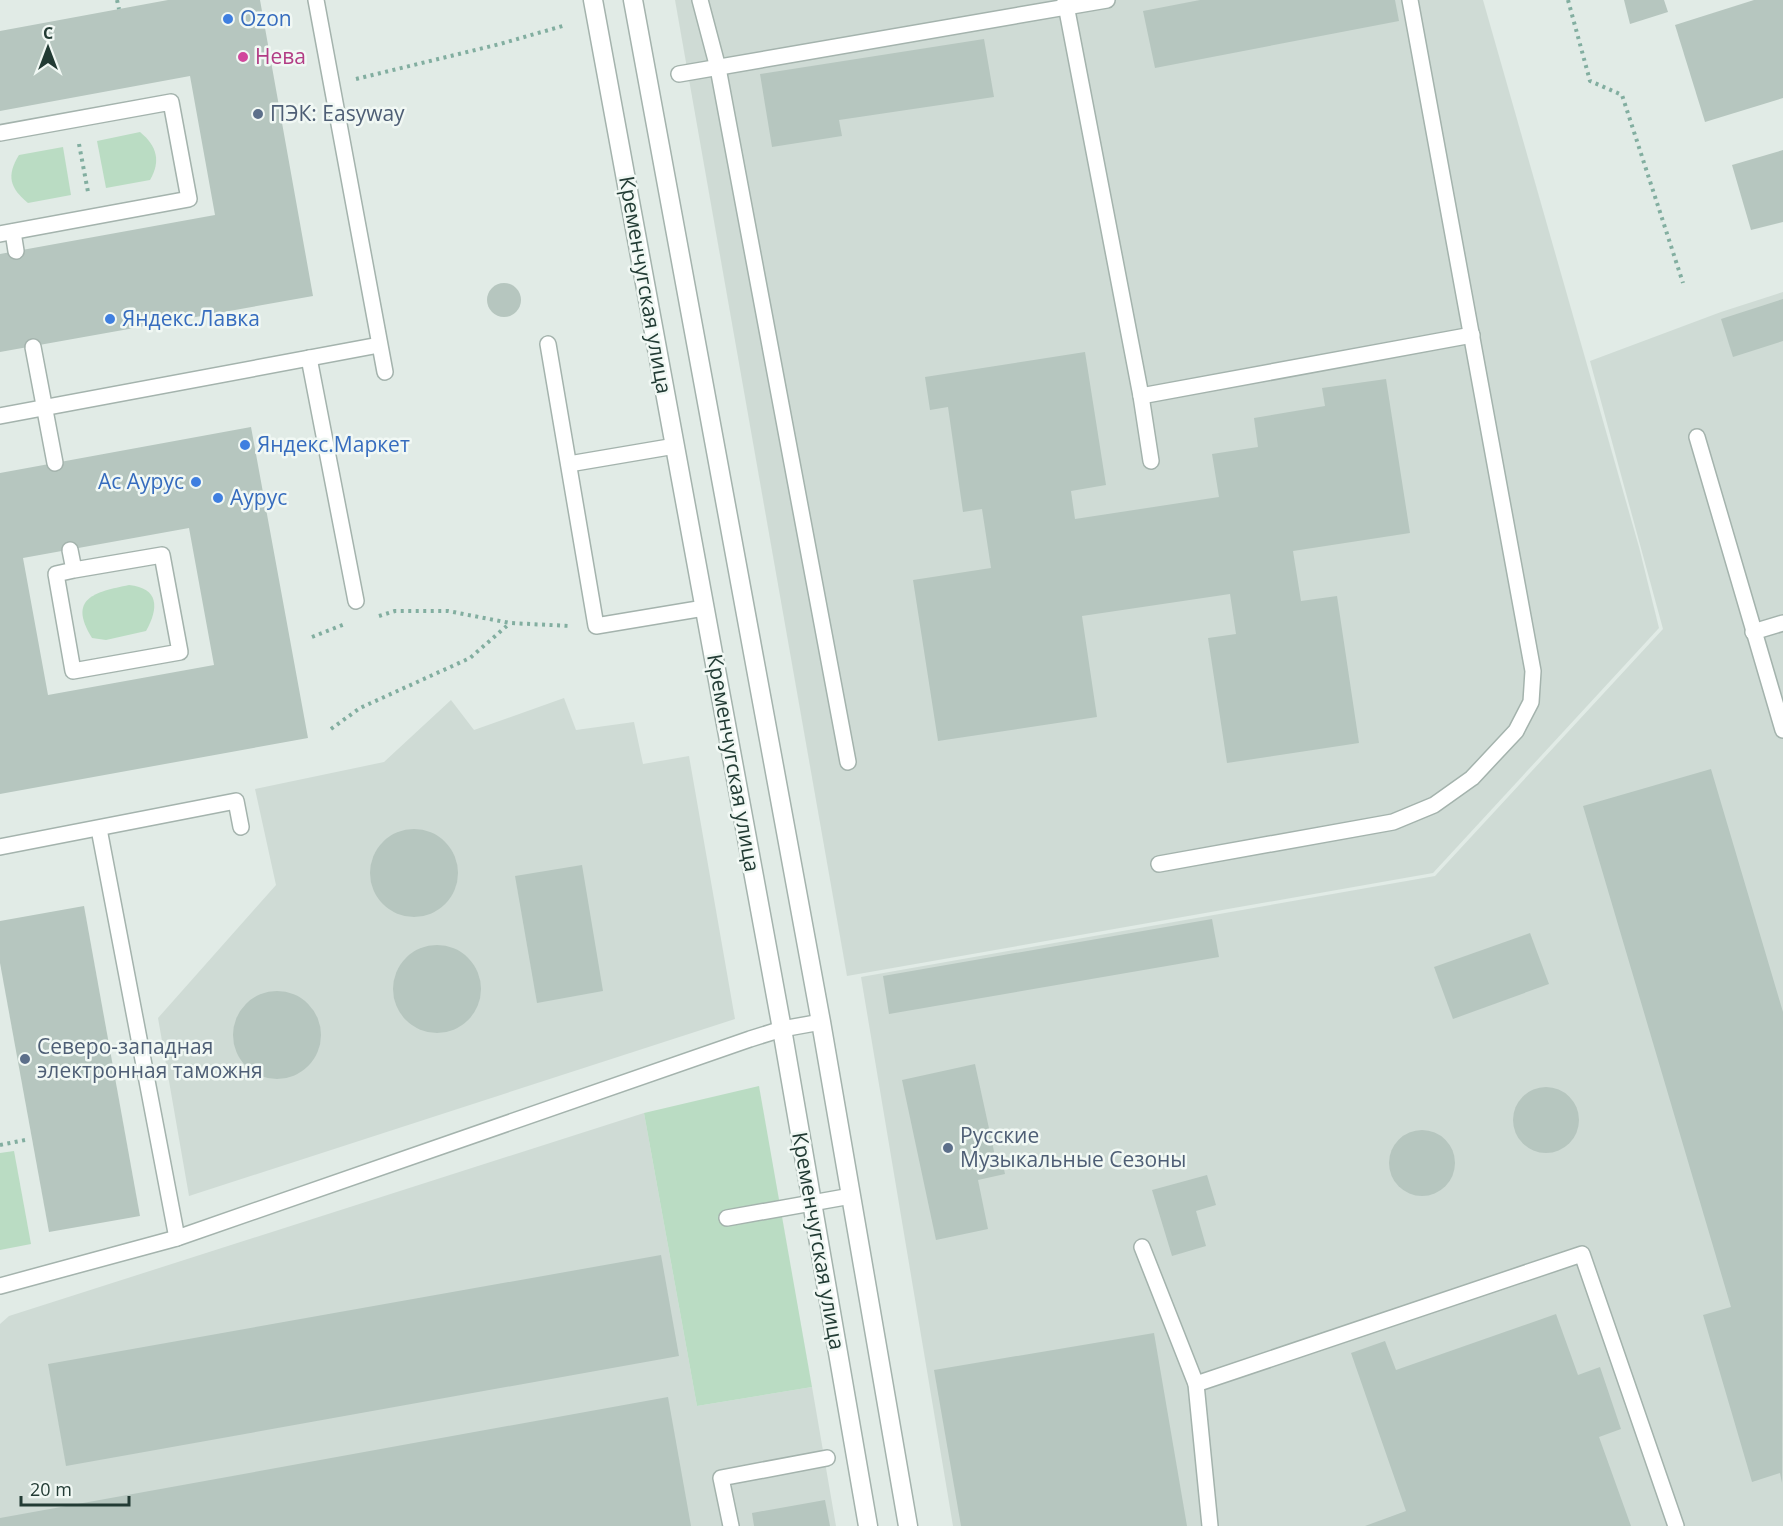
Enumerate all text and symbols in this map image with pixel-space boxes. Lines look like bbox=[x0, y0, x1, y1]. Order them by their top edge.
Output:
place label: Ozon bbox=[240, 4, 292, 32]
marker: Ozon bbox=[221, 12, 235, 26]
north arrow bbox=[18, 18, 78, 78]
text: С bbox=[43, 22, 53, 44]
place label: Нева bbox=[255, 42, 306, 70]
marker: Нева bbox=[236, 50, 250, 64]
place label: ПЭК: Easyway bbox=[270, 99, 405, 127]
marker: ПЭК: Easyway bbox=[251, 107, 265, 121]
street label: Кременчугская улица bbox=[613, 174, 679, 396]
place label: Яндекс.Лавка bbox=[122, 304, 260, 332]
marker: Яндекс.Лавка bbox=[103, 312, 117, 326]
place label: Яндекс.Маркет bbox=[257, 430, 410, 458]
marker: Яндекс.Маркет bbox=[238, 438, 252, 452]
place label: Ас Аурус bbox=[98, 467, 184, 495]
marker: Ас Аурус bbox=[189, 475, 203, 489]
place label: Аурус bbox=[230, 483, 287, 511]
marker: Аурус bbox=[211, 491, 225, 505]
street label: Кременчугская улица bbox=[701, 652, 767, 874]
place label: Северо-западная электронная таможня bbox=[37, 1032, 263, 1084]
marker: Северо-западная электронная таможня bbox=[18, 1052, 32, 1066]
place label: Русские Музыкальные Сезоны bbox=[960, 1121, 1187, 1173]
street label: Кременчугская улица bbox=[786, 1130, 852, 1352]
marker: Русские Музыкальные Сезоны bbox=[941, 1141, 955, 1155]
scale bar bbox=[21, 1469, 129, 1507]
text: 20 m bbox=[30, 1477, 72, 1501]

